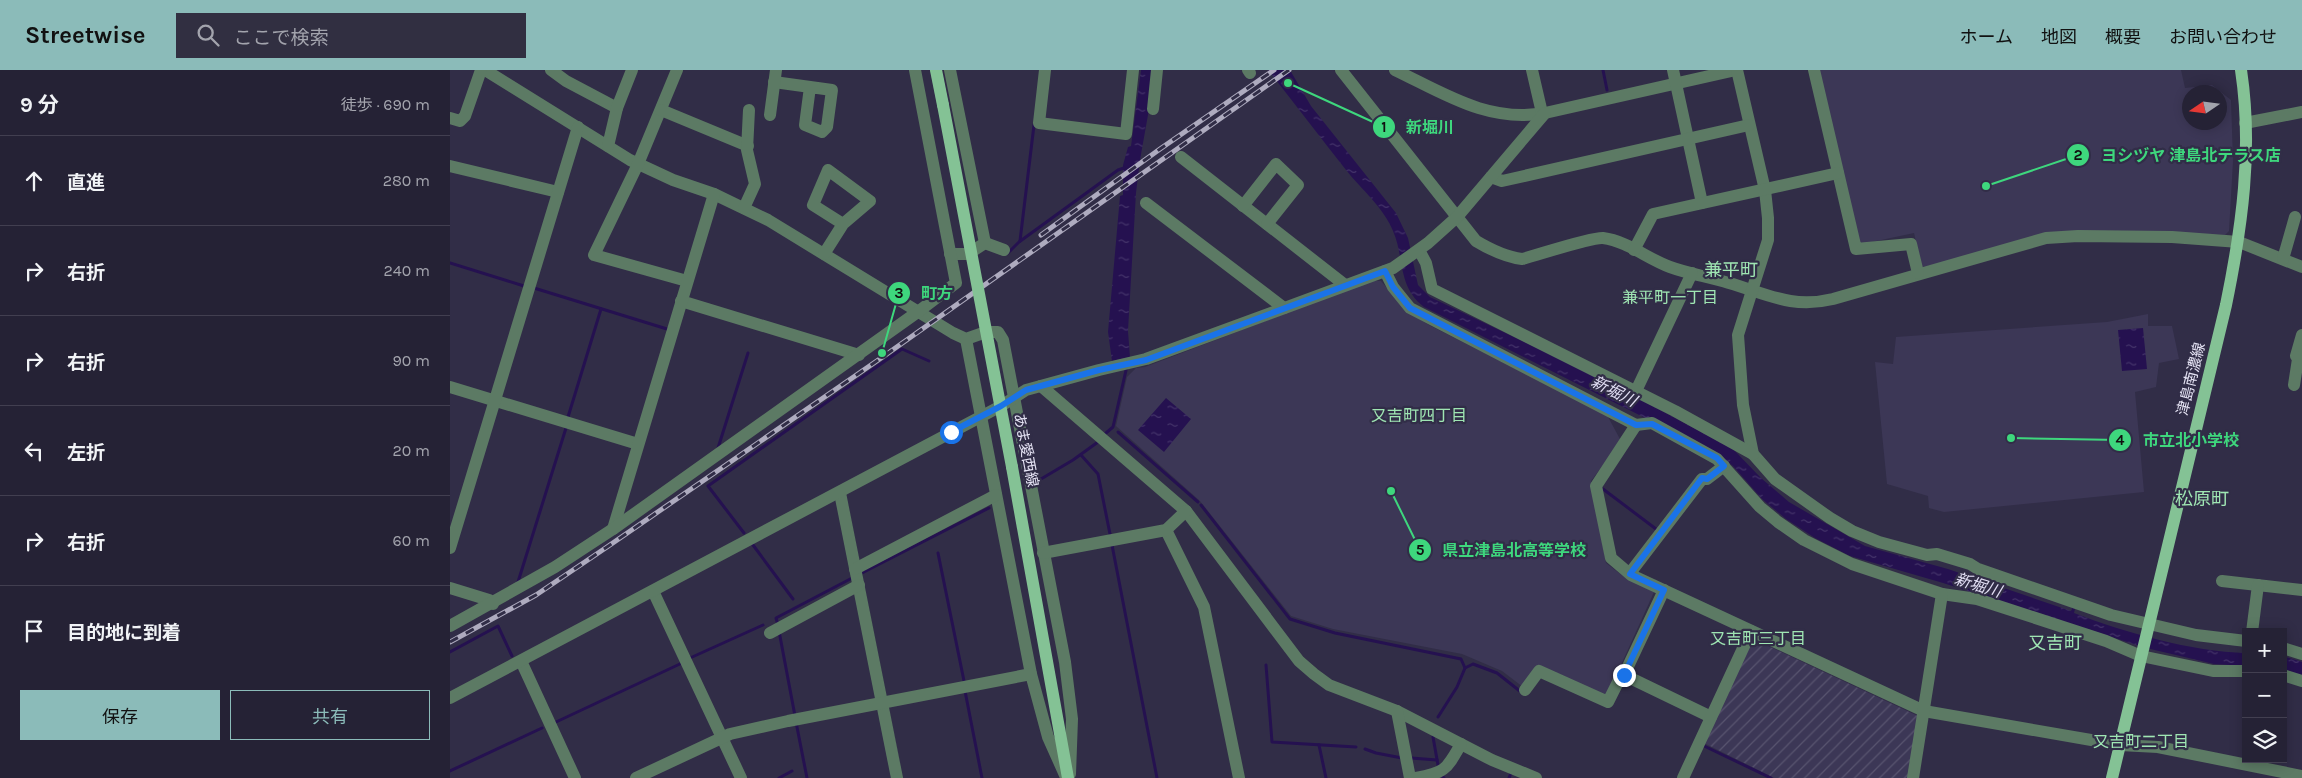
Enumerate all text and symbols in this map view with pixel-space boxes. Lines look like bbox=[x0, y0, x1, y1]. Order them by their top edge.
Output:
search box bbox=[176, 13, 526, 58]
text: Streetwise bbox=[25, 21, 146, 49]
icon: search bbox=[194, 21, 222, 49]
text: ホーム bbox=[1960, 26, 2013, 48]
text: 地図 bbox=[2041, 26, 2077, 48]
text: 概要 bbox=[2105, 26, 2141, 48]
text: お問い合わせ bbox=[2169, 26, 2277, 48]
text: ここで検索 bbox=[234, 27, 329, 49]
north arrow bbox=[2182, 85, 2227, 130]
text: 9 分 bbox=[20, 93, 59, 117]
text: 徒歩 · 690 m bbox=[341, 95, 430, 114]
callout: 新堀川 bbox=[1371, 112, 1464, 143]
text: 1 bbox=[1381, 118, 1387, 136]
text: 新堀川 bbox=[1406, 118, 1454, 137]
callout: ヨシヅヤ 津島北テラス店 bbox=[2066, 140, 2291, 171]
text: 2 bbox=[2073, 146, 2083, 164]
text: ヨシヅヤ 津島北テラス店 bbox=[2101, 146, 2281, 165]
icon: ahead bbox=[20, 167, 48, 195]
text: 280 m bbox=[383, 171, 430, 190]
text: 直進 bbox=[67, 172, 105, 194]
icon: right bbox=[20, 257, 48, 285]
district label: 兼平町 bbox=[1704, 259, 1758, 281]
text: 240 m bbox=[384, 261, 430, 280]
text: 右折 bbox=[67, 262, 105, 284]
callout: 町方 bbox=[886, 277, 963, 308]
text: 3 bbox=[894, 284, 904, 302]
text: 町方 bbox=[921, 284, 953, 303]
district label: 兼平町一丁目 bbox=[1622, 288, 1718, 307]
street label: 津島南濃線 bbox=[2173, 340, 2209, 418]
icon: right bbox=[20, 347, 48, 375]
text: 90 m bbox=[392, 351, 430, 370]
text: 右折 bbox=[67, 352, 105, 374]
water label: 新堀川 bbox=[1588, 372, 1641, 411]
district label: 又吉町四丁目 bbox=[1371, 406, 1467, 425]
street label: あま愛西線 bbox=[1010, 411, 1042, 489]
route start bbox=[940, 421, 963, 444]
callout: 市立北小学校 bbox=[2108, 425, 2249, 456]
text: 4 bbox=[2116, 431, 2125, 449]
text: 市立北小学校 bbox=[2143, 431, 2239, 450]
icon: left bbox=[20, 437, 48, 465]
text: 20 m bbox=[392, 441, 430, 460]
text: 左折 bbox=[67, 442, 105, 464]
district label: 松原町 bbox=[2175, 488, 2229, 510]
icon: right bbox=[20, 527, 48, 555]
text: 60 m bbox=[393, 531, 430, 550]
text: 右折 bbox=[67, 532, 105, 554]
callout: 県立津島北高等学校 bbox=[1407, 535, 1596, 566]
text: 5 bbox=[1416, 541, 1425, 559]
text: 県立津島北高等学校 bbox=[1442, 541, 1586, 560]
water label: 新堀川 bbox=[1952, 569, 2006, 602]
icon: arrive bbox=[20, 617, 48, 645]
text: 目的地に到着 bbox=[67, 622, 181, 644]
map controls bbox=[2242, 628, 2287, 763]
button: + bbox=[2242, 628, 2287, 673]
district label: 又吉町三丁目 bbox=[1710, 629, 1806, 648]
district label: 又吉町 bbox=[2028, 632, 2082, 654]
route end bbox=[1613, 664, 1636, 687]
button: − bbox=[2242, 673, 2287, 718]
button: 保存 bbox=[20, 690, 220, 740]
button: 共有 bbox=[230, 690, 430, 740]
button: layers bbox=[2242, 718, 2287, 763]
district label: 又吉町二丁目 bbox=[2093, 732, 2189, 751]

